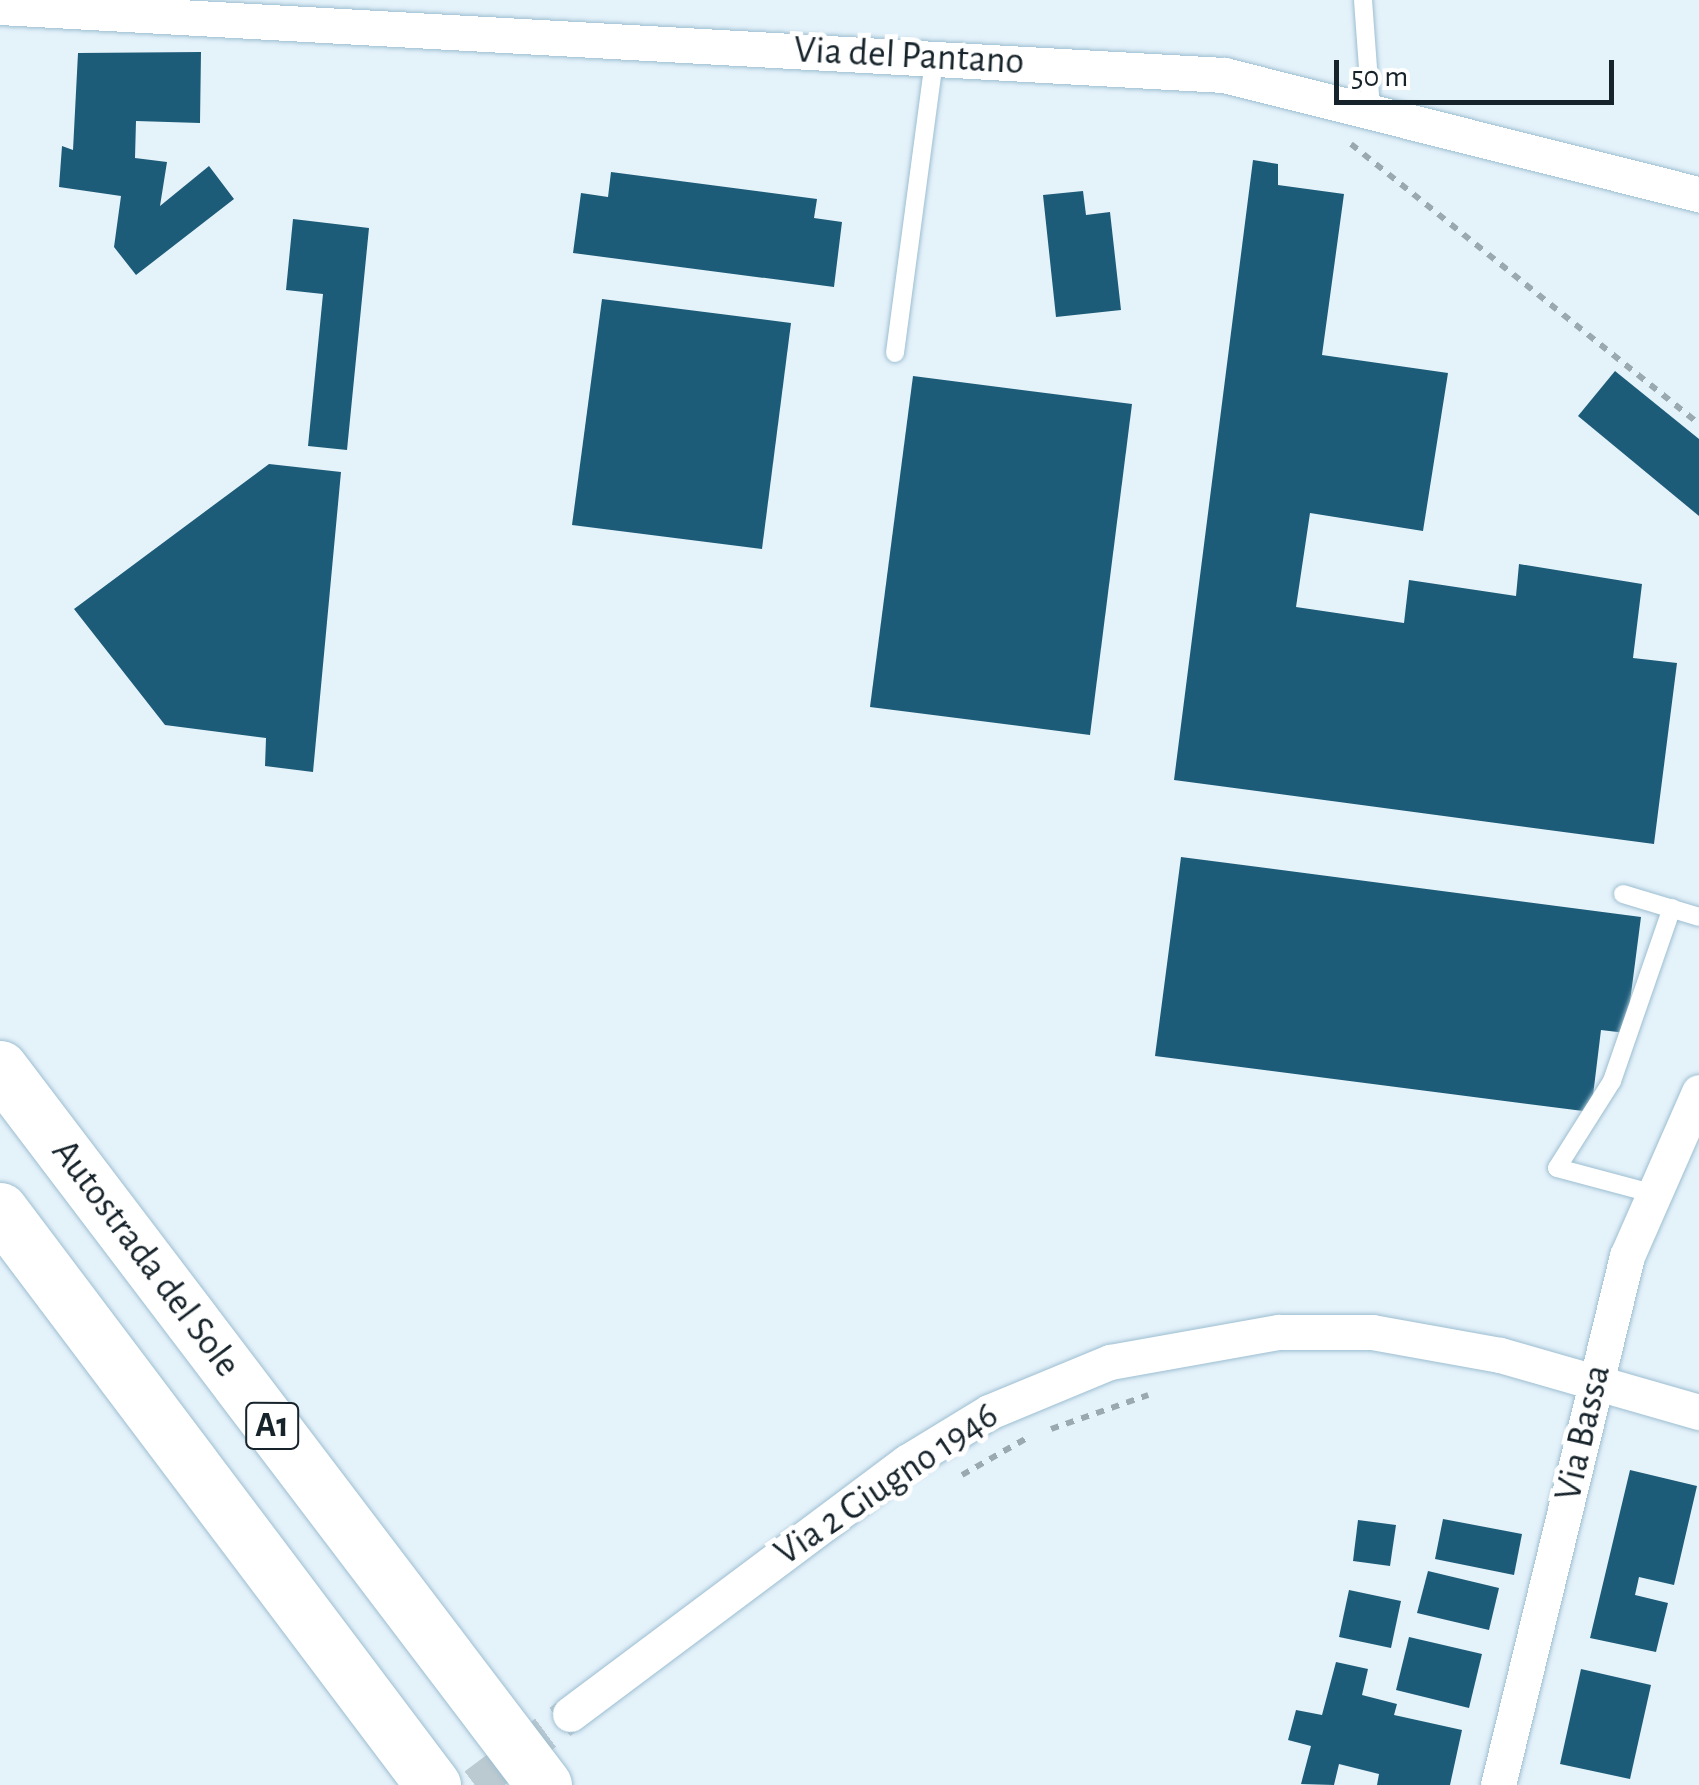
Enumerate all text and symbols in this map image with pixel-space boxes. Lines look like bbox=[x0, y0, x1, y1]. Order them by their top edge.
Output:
street label: Via del Pantano bbox=[793, 28, 1025, 86]
scale bar bbox=[1339, 40, 1619, 102]
text: 50 m bbox=[1351, 62, 1408, 92]
street label: Autostrada del Sole bbox=[41, 1131, 249, 1387]
street label: Via Bassa bbox=[1546, 1361, 1622, 1505]
street label: Via 2 Giugno 1946 bbox=[767, 1394, 1007, 1576]
road number: A1 bbox=[244, 1396, 300, 1456]

